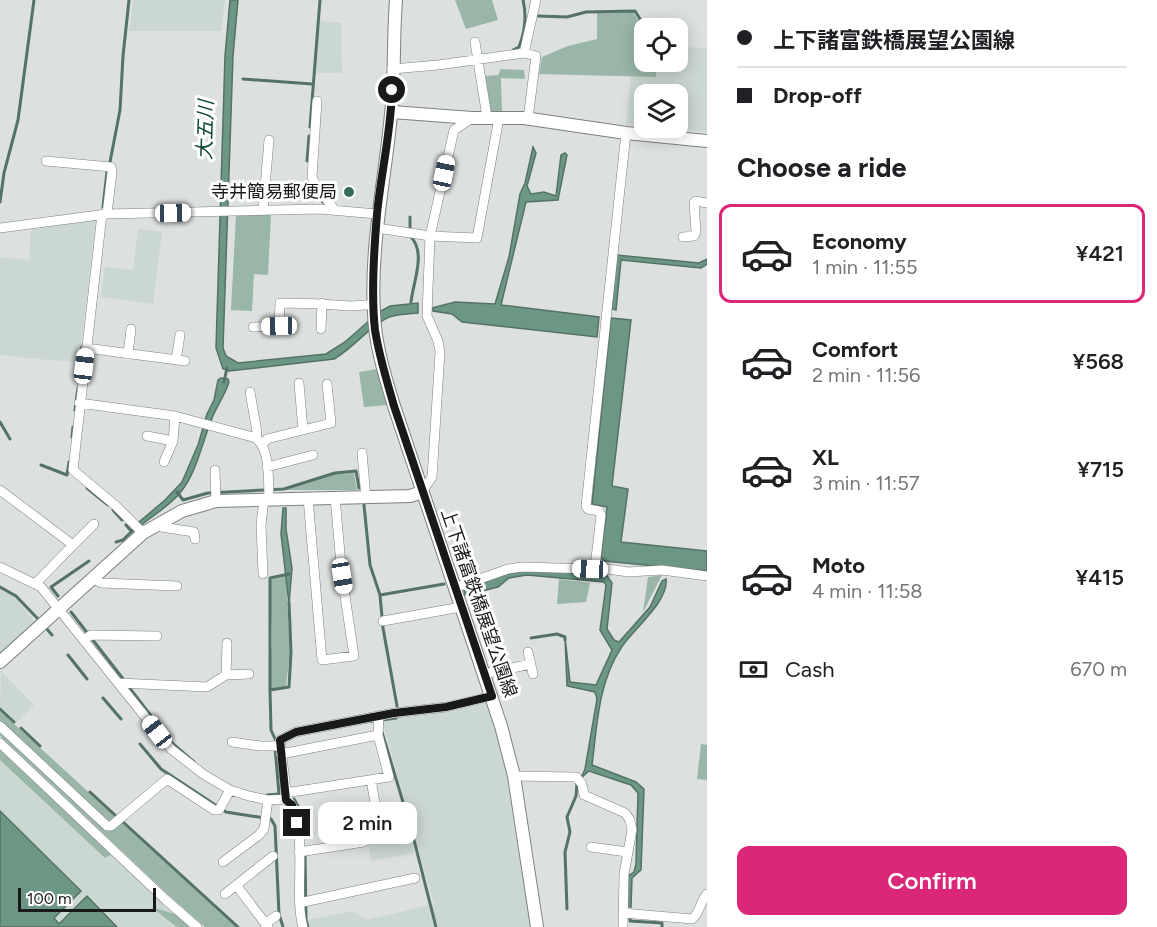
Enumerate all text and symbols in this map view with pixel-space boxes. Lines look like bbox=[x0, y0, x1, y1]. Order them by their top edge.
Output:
map controls bbox=[634, 18, 688, 138]
button: locate bbox=[634, 18, 688, 72]
text: 上下諸富鉄橋展望公園線 bbox=[773, 27, 1015, 54]
route start bbox=[378, 76, 405, 103]
text: Drop-off bbox=[773, 82, 862, 109]
button: layers bbox=[634, 84, 688, 138]
water label: 大五川 bbox=[192, 98, 218, 160]
text: Choose a ride bbox=[737, 151, 906, 184]
car bbox=[431, 154, 457, 192]
place label: 寺井簡易郵便局 bbox=[211, 181, 337, 203]
marker: 寺井簡易郵便局 bbox=[342, 185, 356, 199]
car bbox=[155, 204, 191, 222]
icon: car bbox=[740, 227, 794, 281]
text: Economy bbox=[812, 228, 907, 255]
text: ¥421 bbox=[1076, 240, 1124, 267]
text: 1 min · 11:55 bbox=[812, 255, 918, 279]
car bbox=[261, 317, 297, 335]
icon: car bbox=[740, 335, 794, 389]
text: Comfort bbox=[812, 336, 898, 363]
car bbox=[73, 347, 95, 385]
text: ¥568 bbox=[1073, 348, 1124, 375]
text: 2 min · 11:56 bbox=[812, 363, 920, 387]
icon: car bbox=[740, 443, 794, 497]
text: XL bbox=[812, 444, 839, 471]
text: ¥715 bbox=[1077, 456, 1124, 483]
text: 3 min · 11:57 bbox=[812, 471, 919, 495]
street label: 上下諸富鉄橋展望公園線 bbox=[436, 506, 522, 700]
icon: car bbox=[740, 551, 794, 605]
text: Moto bbox=[812, 552, 865, 579]
car bbox=[330, 557, 354, 595]
car bbox=[572, 559, 608, 579]
text: ¥415 bbox=[1076, 564, 1124, 591]
text: 4 min · 11:58 bbox=[812, 579, 923, 603]
icon: cash bbox=[737, 653, 770, 686]
text: Cash bbox=[785, 656, 835, 683]
text: 670 m bbox=[1070, 657, 1127, 681]
car bbox=[139, 712, 175, 752]
callout: 2 min bbox=[318, 802, 417, 844]
route end bbox=[283, 809, 310, 836]
text: 2 min bbox=[343, 811, 392, 835]
button: Confirm bbox=[737, 846, 1127, 915]
scale bar bbox=[18, 885, 156, 912]
text: 100 m bbox=[27, 889, 72, 908]

